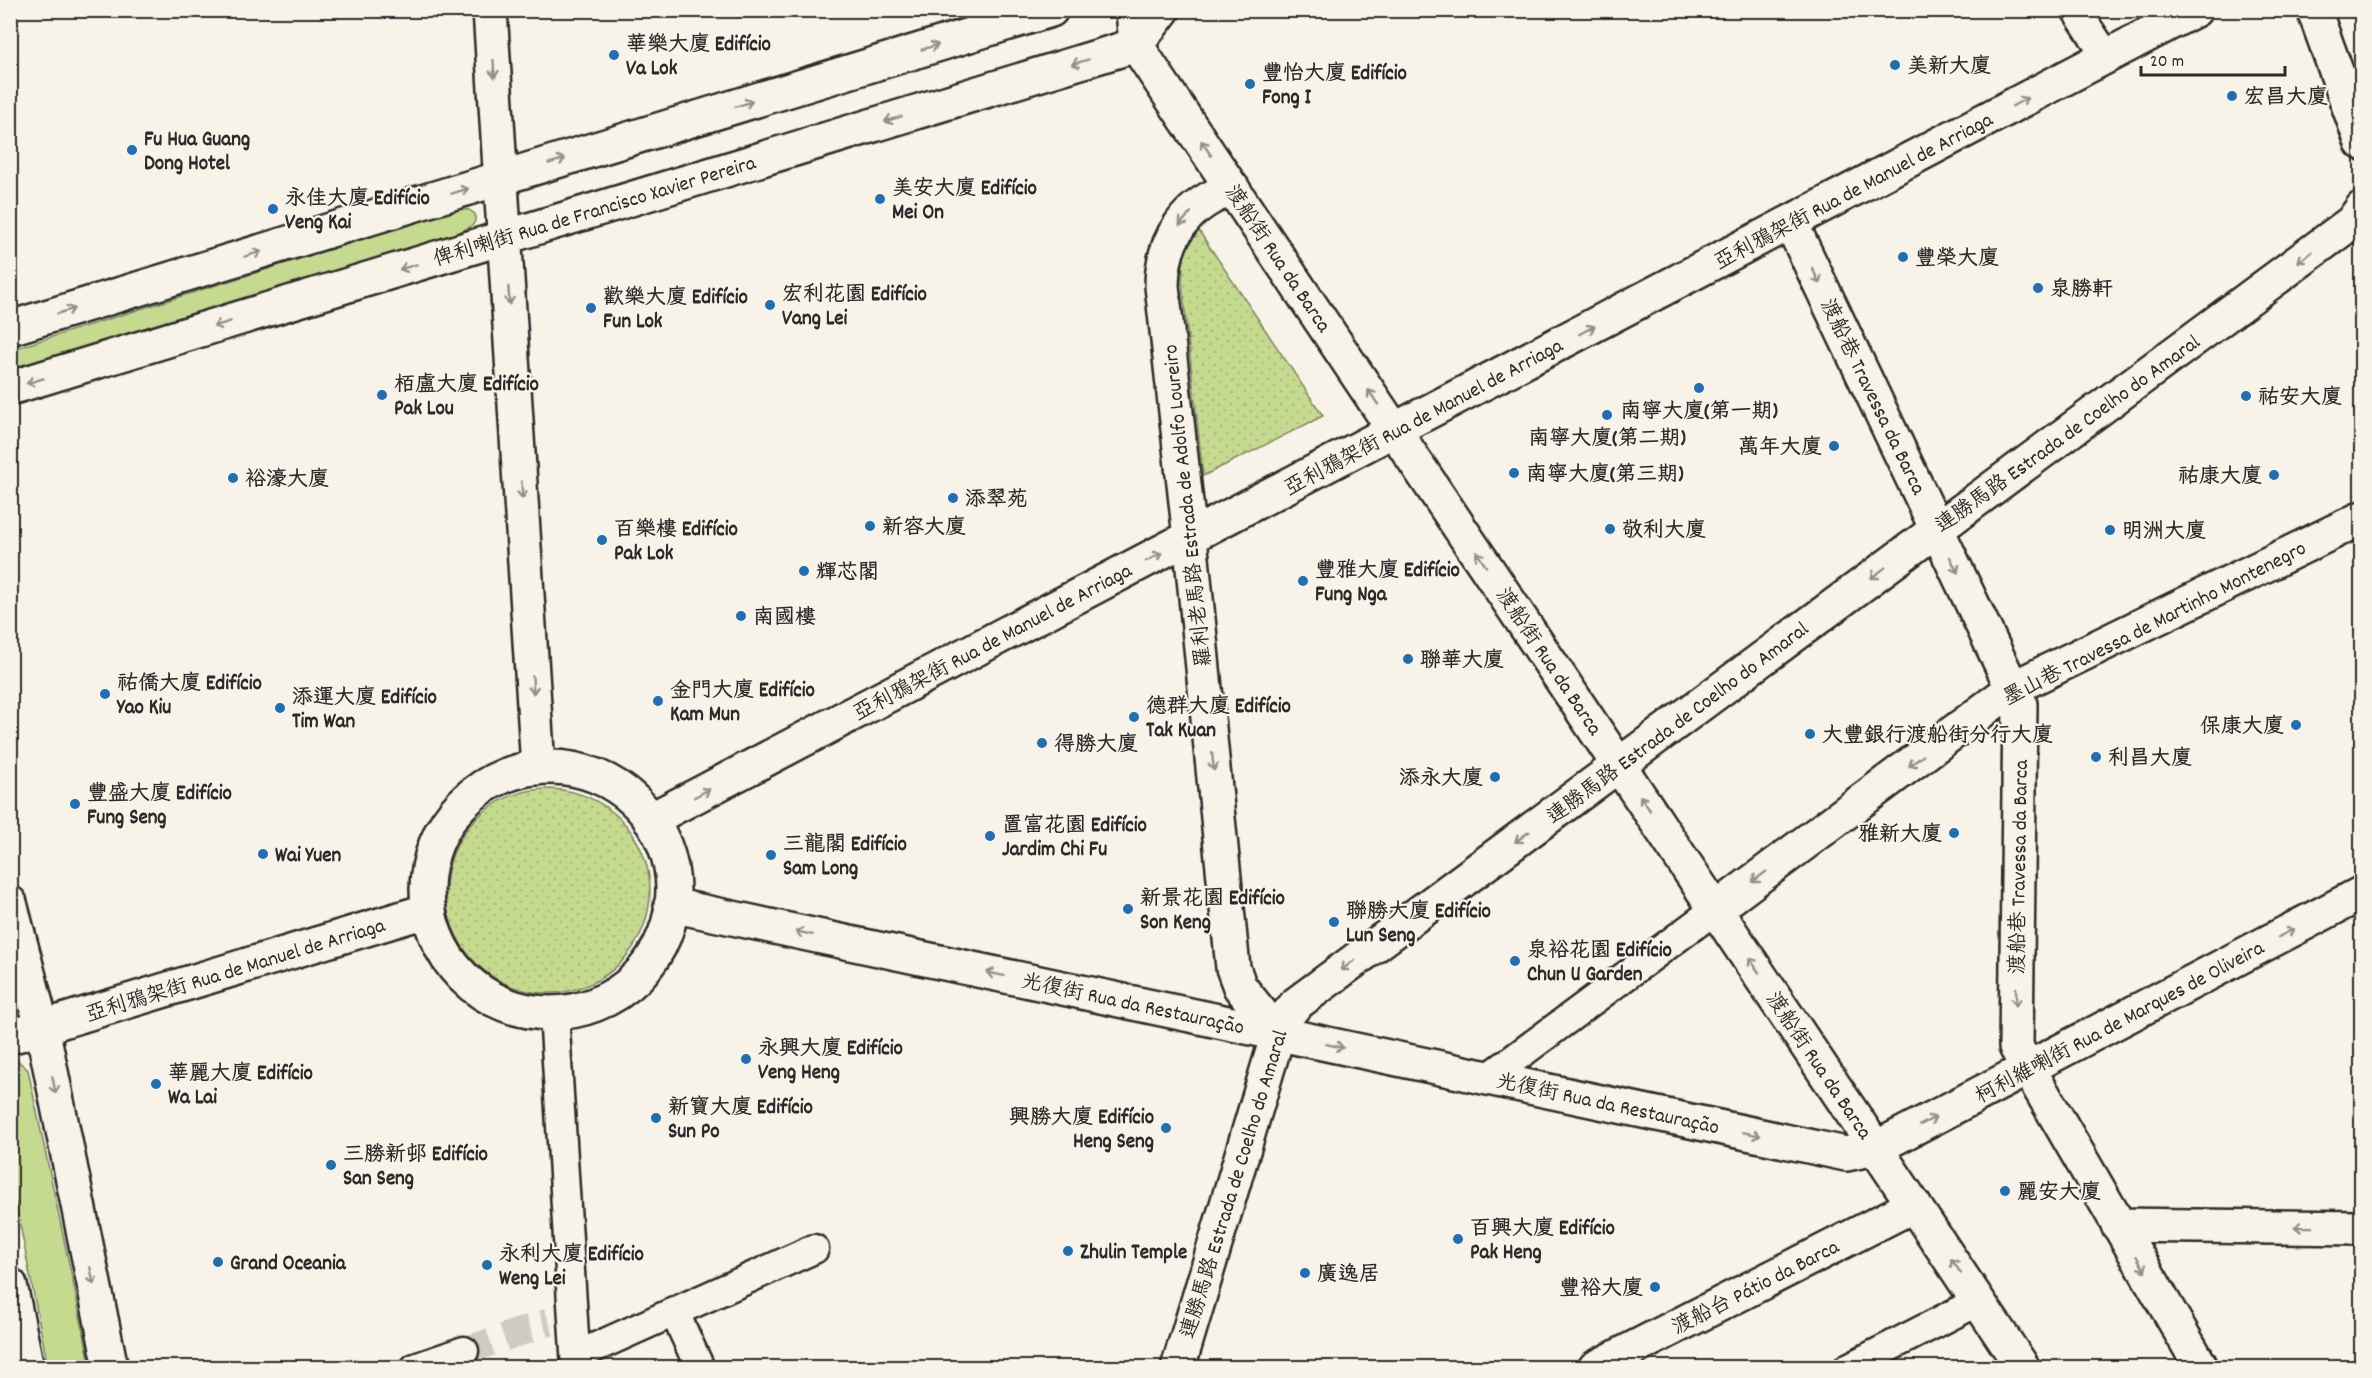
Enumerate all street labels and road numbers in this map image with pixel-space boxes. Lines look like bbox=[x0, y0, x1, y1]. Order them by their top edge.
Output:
street label: 亞利鴉架街 Rua de Manuel de Arriaga bbox=[1710, 106, 2000, 279]
street label: 俾利喇街 Rua de Francisco Xavier Pereira bbox=[430, 149, 761, 276]
street label: 渡船街 Rua da Barca bbox=[1216, 180, 1338, 340]
street label: 渡船巷 Travessa da Barca bbox=[1811, 294, 1932, 501]
street label: 連勝馬路 Estrada de Coelho do Amaral bbox=[1930, 329, 2207, 542]
street label: 亞利鴉架街 Rua de Manuel de Arriaga bbox=[1280, 332, 1570, 505]
street label: 羅利老馬路 Estrada de Adolfo Loureiro bbox=[1157, 343, 1221, 668]
street label: 墨山巷 Travessa de Martinho Montenegro bbox=[1999, 535, 2312, 714]
street label: 亞利鴉架街 Rua de Manuel de Arriaga bbox=[849, 557, 1139, 730]
street label: 渡船街 Rua da Barca bbox=[1487, 583, 1609, 743]
street label: 連勝馬路 Estrada de Coelho do Amaral bbox=[1542, 616, 1816, 833]
street label: 渡船巷 Travessa da Barca bbox=[2004, 758, 2038, 975]
street label: 亞利鴉架街 Rua de Manuel de Arriaga bbox=[83, 912, 390, 1032]
street label: 柯利維喇街 Rua de Marques de Oliveira bbox=[1971, 934, 2271, 1113]
street label: 光復街 Rua da Restauração bbox=[1018, 968, 1247, 1044]
street label: 渡船街 Rua da Barca bbox=[1757, 987, 1879, 1147]
street label: 連勝馬路 Estrada de Coelho do Amaral bbox=[1175, 1027, 1297, 1343]
street label: 光復街 Rua da Restauração bbox=[1493, 1068, 1722, 1144]
street label: 渡船台 Pátio da Barca bbox=[1668, 1233, 1846, 1344]

